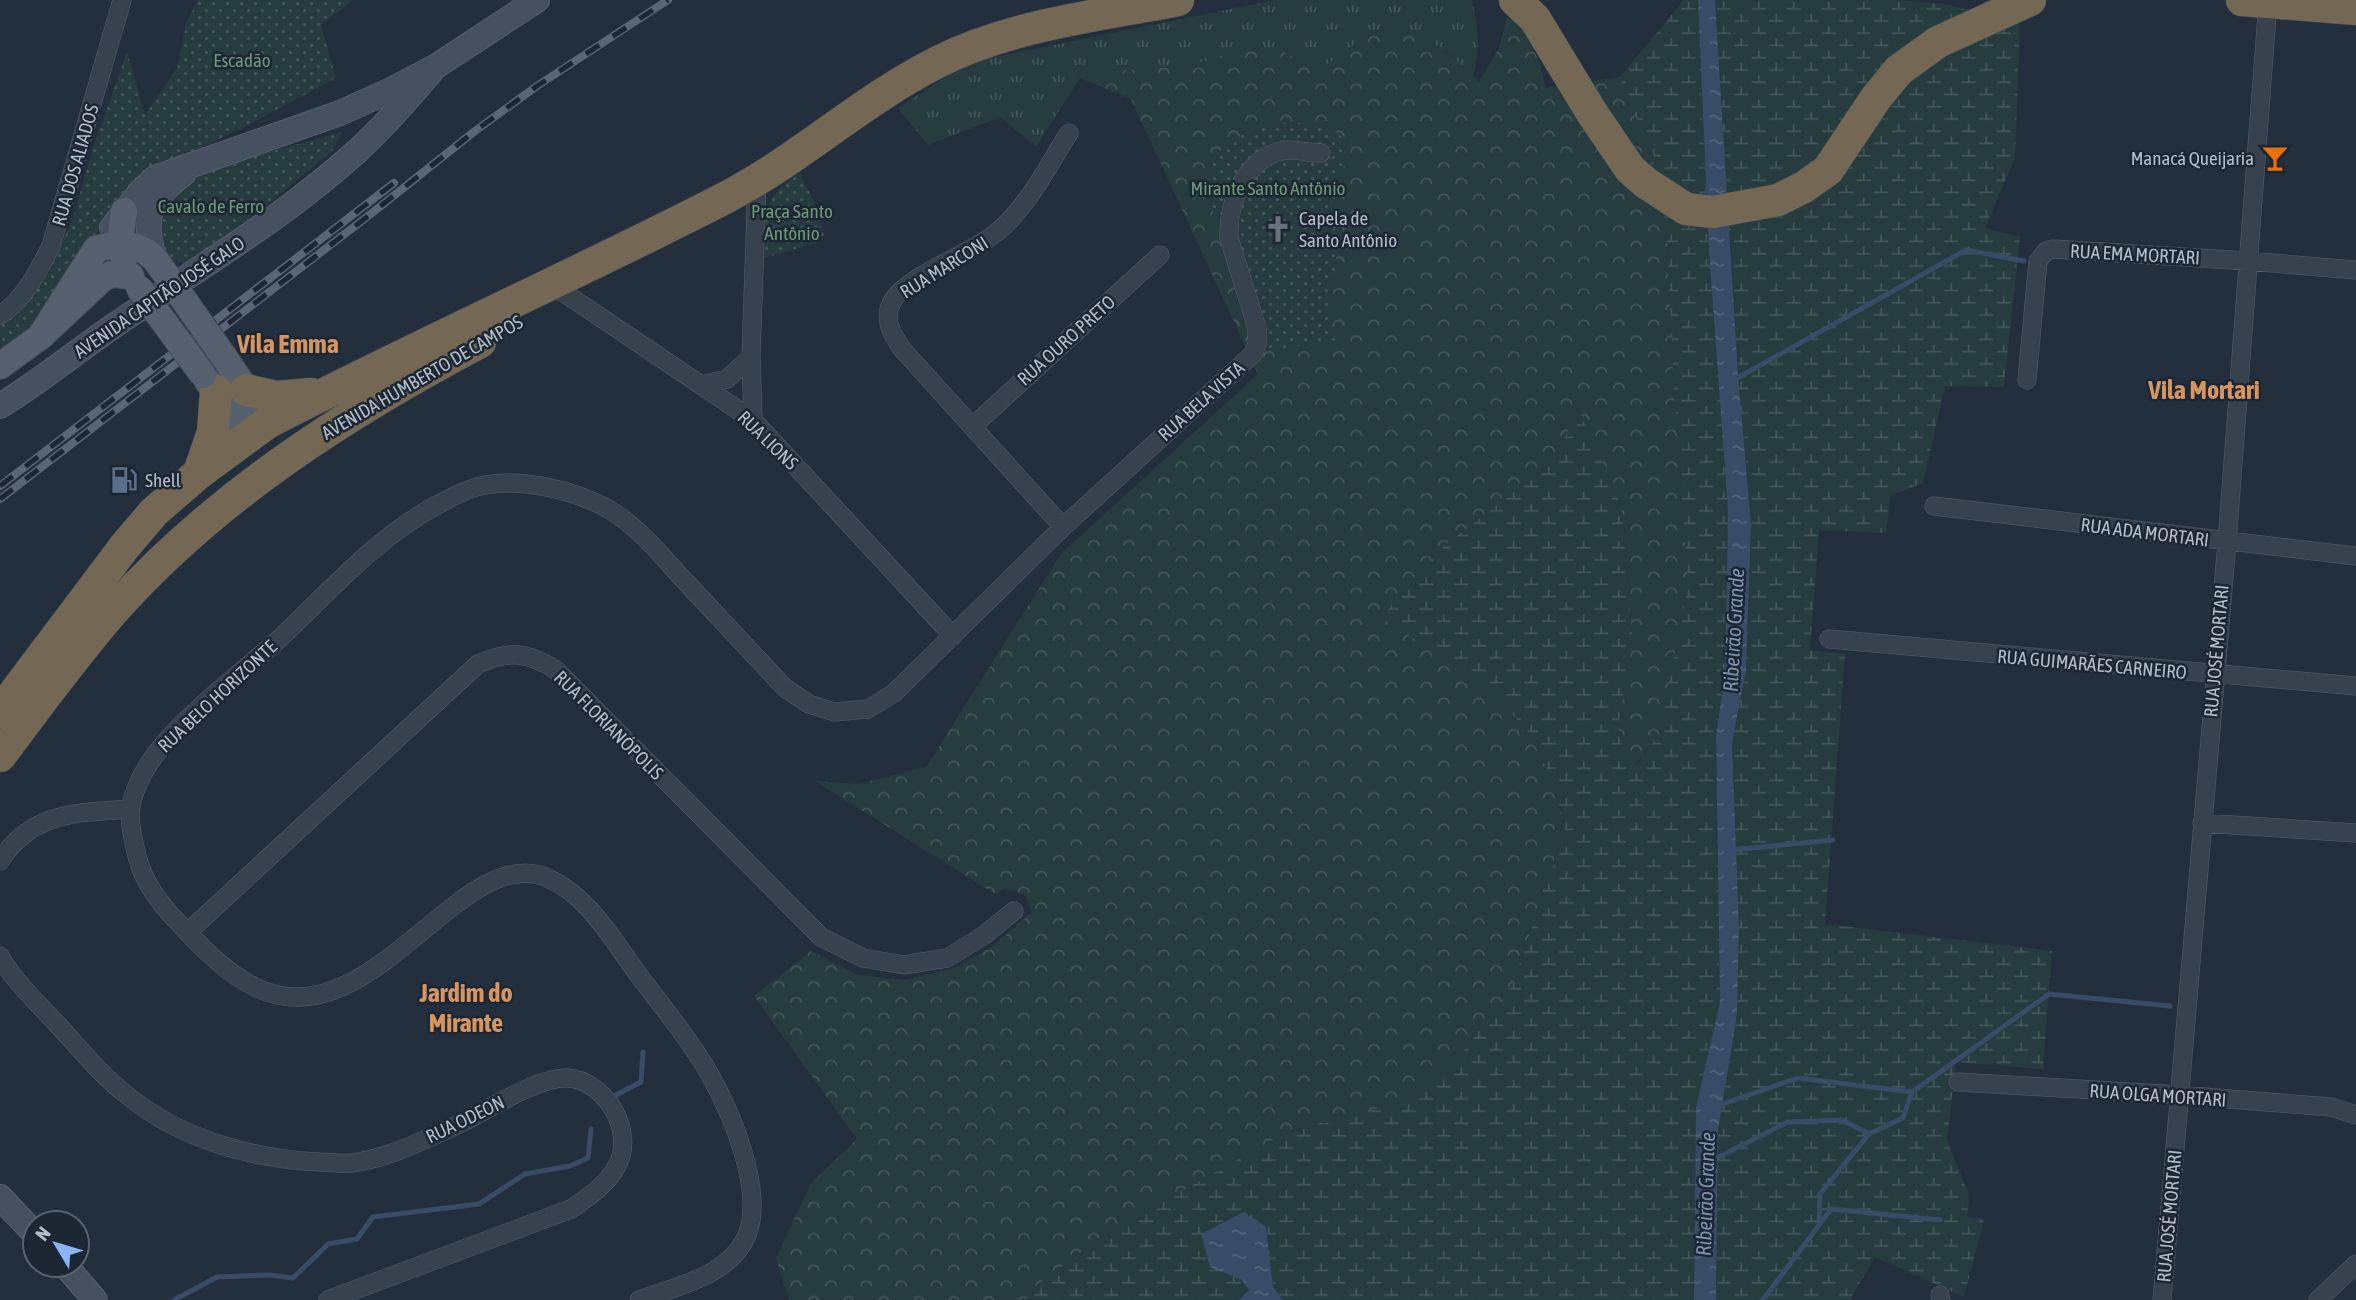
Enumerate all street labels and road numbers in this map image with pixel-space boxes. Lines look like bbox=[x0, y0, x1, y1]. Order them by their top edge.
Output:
street label: RUA DOS ALIADOS bbox=[47, 102, 103, 228]
street label: RUA MARCONI bbox=[896, 231, 992, 303]
street label: AVENIDA CAPITÃO JOSÉ GALO bbox=[70, 232, 248, 362]
street label: RUA EMA MORTARI bbox=[2070, 240, 2200, 268]
street label: RUA OURO PRETO bbox=[1013, 290, 1119, 390]
street label: AVENIDA HUMBERTO DE CAMPOS bbox=[318, 310, 526, 444]
street label: RUA BELA VISTA bbox=[1154, 356, 1249, 445]
street label: RUA LIONS bbox=[733, 406, 803, 474]
street label: RUA ADA MORTARI bbox=[2080, 513, 2210, 551]
street label: RUA JOSÉ MORTARI bbox=[2199, 584, 2233, 718]
street label: RUA BELO HORIZONTE bbox=[153, 635, 281, 757]
street label: RUA GUIMARÃES CARNEIRO bbox=[1996, 645, 2188, 683]
street label: RUA FLORIANÓPOLIS bbox=[550, 666, 668, 784]
street label: RUA OLGA MORTARI bbox=[2089, 1079, 2227, 1111]
street label: RUA ODEON bbox=[422, 1091, 508, 1147]
street label: RUA JOSÉ MORTARI bbox=[2152, 1149, 2186, 1283]

